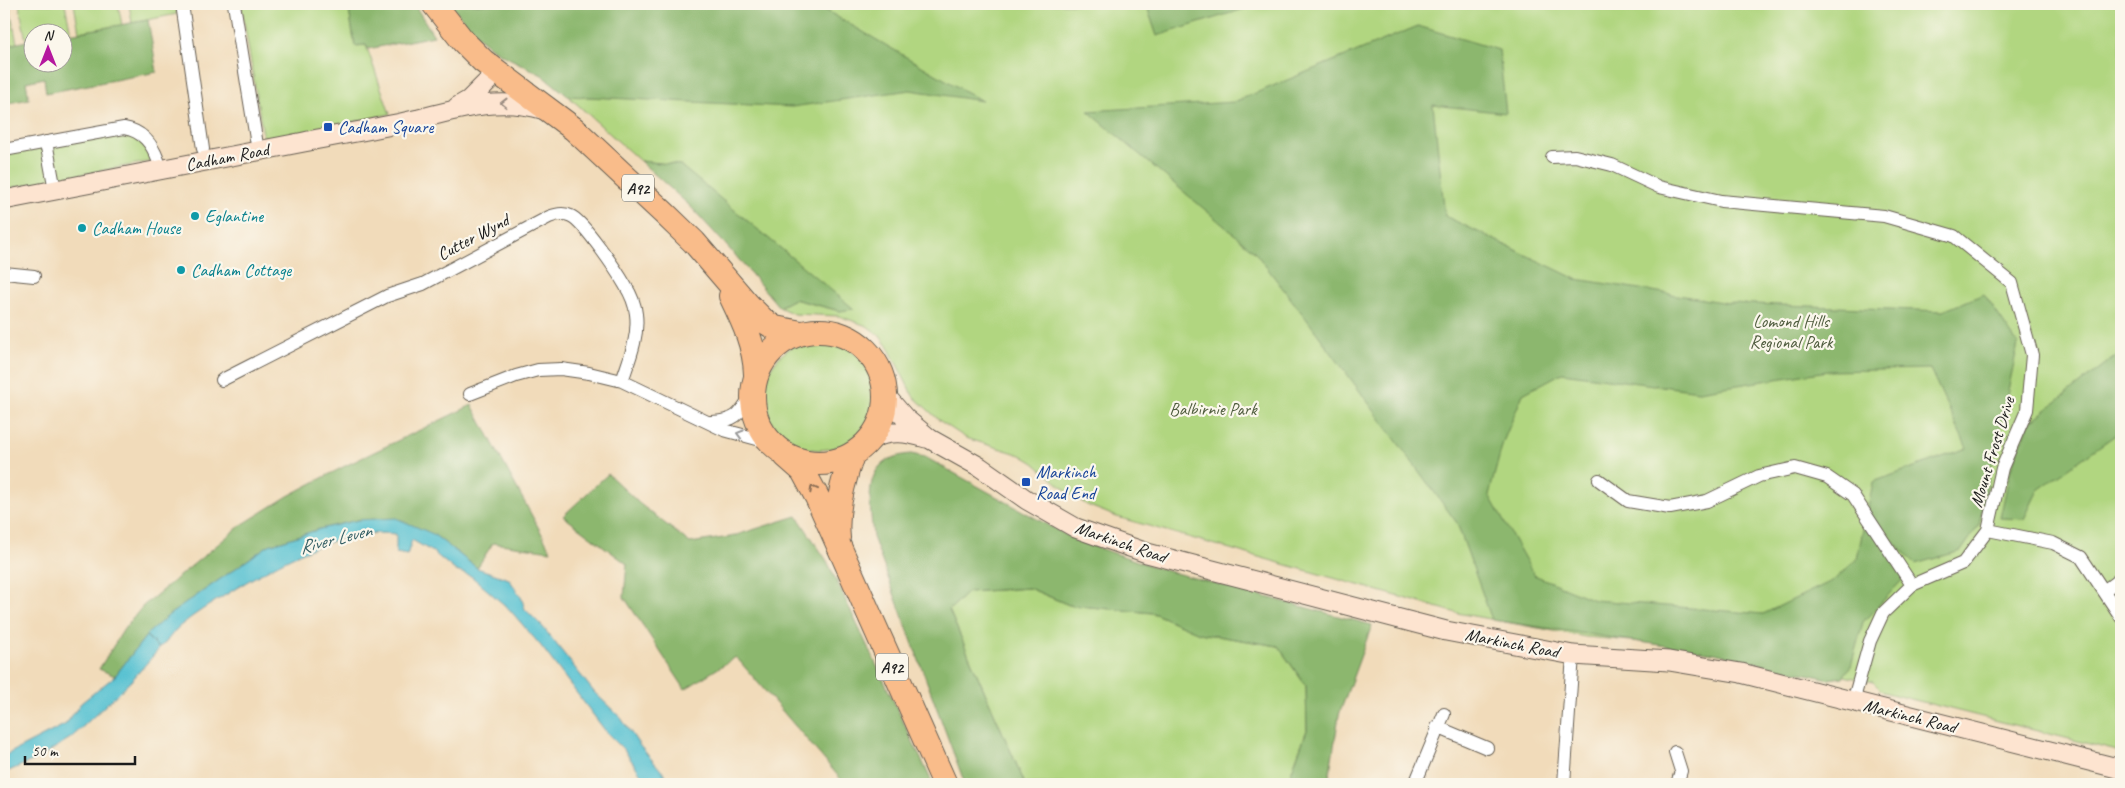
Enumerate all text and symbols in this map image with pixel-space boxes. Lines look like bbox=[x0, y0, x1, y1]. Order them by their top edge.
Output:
north arrow bbox=[22, 22, 72, 72]
text: N bbox=[44, 27, 55, 44]
one-way arrow bbox=[499, 98, 507, 109]
place label: Cadham Square bbox=[338, 116, 434, 138]
marker: Cadham Square bbox=[322, 121, 334, 133]
street label: Cadham Road bbox=[184, 138, 273, 176]
road number: A92 bbox=[622, 174, 654, 202]
place label: Eglantine bbox=[205, 205, 264, 227]
street label: Cutter Wynd bbox=[433, 208, 515, 265]
marker: Eglantine bbox=[189, 210, 201, 222]
place label: Cadham House bbox=[92, 217, 182, 239]
marker: Cadham House bbox=[76, 222, 88, 234]
place label: Cadham Cottage bbox=[191, 259, 292, 281]
marker: Cadham Cottage bbox=[175, 264, 187, 276]
park label: Lomond Hills Regional Park bbox=[1750, 310, 1834, 353]
street label: Mount Frost Drive bbox=[1965, 393, 2020, 510]
park label: Balbirnie Park bbox=[1169, 398, 1258, 420]
one-way arrow bbox=[736, 429, 744, 439]
place label: Markinch Road End bbox=[1036, 461, 1098, 504]
marker: Markinch Road End bbox=[1020, 476, 1032, 488]
one-way arrow bbox=[809, 485, 819, 494]
street label: Markinch Road bbox=[1072, 516, 1172, 569]
water label: River Leven bbox=[297, 518, 375, 559]
street label: Markinch Road bbox=[1463, 623, 1564, 663]
road number: A92 bbox=[876, 654, 908, 680]
street label: Markinch Road bbox=[1861, 694, 1962, 739]
scale bar bbox=[25, 733, 135, 765]
text: 50 m bbox=[32, 742, 59, 761]

